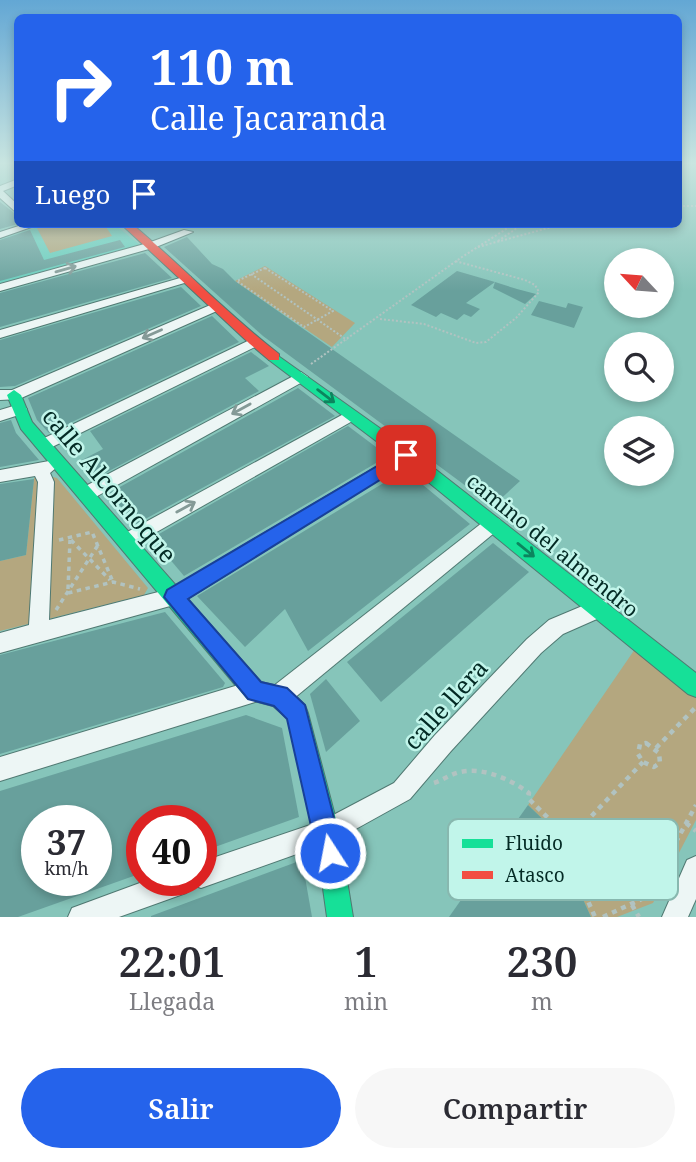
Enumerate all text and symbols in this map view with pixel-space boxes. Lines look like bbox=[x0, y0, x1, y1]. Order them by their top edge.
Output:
text: 110 m bbox=[150, 33, 294, 99]
icon: right bbox=[35, 42, 126, 133]
text: Calle Jacaranda bbox=[150, 96, 387, 139]
icon: arrive bbox=[125, 175, 163, 213]
text: Luego bbox=[35, 176, 111, 212]
north arrow bbox=[604, 248, 674, 318]
map controls bbox=[604, 248, 674, 486]
one-way arrow bbox=[54, 262, 76, 275]
one-way arrow bbox=[142, 329, 163, 342]
button: search bbox=[604, 332, 674, 402]
one-way arrow bbox=[317, 388, 336, 403]
street label: calle Alcornoque bbox=[35, 401, 185, 569]
one-way arrow bbox=[231, 403, 251, 417]
button: layers bbox=[604, 416, 674, 486]
pin bbox=[376, 425, 436, 485]
icon: arrive bbox=[387, 436, 425, 474]
street label: camino del almendro bbox=[461, 467, 645, 623]
one-way arrow bbox=[175, 500, 195, 514]
one-way arrow bbox=[516, 542, 534, 558]
street label: calle llera bbox=[395, 652, 495, 756]
speed limit sign: 40 bbox=[126, 805, 217, 896]
position arrow bbox=[293, 816, 367, 890]
text: 37 bbox=[47, 818, 86, 865]
legend bbox=[448, 819, 678, 900]
text: Fluido bbox=[505, 830, 563, 856]
text: km/h bbox=[44, 856, 89, 880]
text: Atasco bbox=[505, 862, 565, 888]
text: 22:01 bbox=[119, 932, 226, 989]
text: 1 bbox=[354, 932, 378, 989]
text: 230 bbox=[507, 932, 577, 989]
text: Llegada bbox=[129, 985, 215, 1017]
text: min bbox=[344, 985, 388, 1017]
text: m bbox=[531, 985, 553, 1017]
button: Salir bbox=[21, 1068, 341, 1148]
button: Compartir bbox=[355, 1068, 675, 1148]

